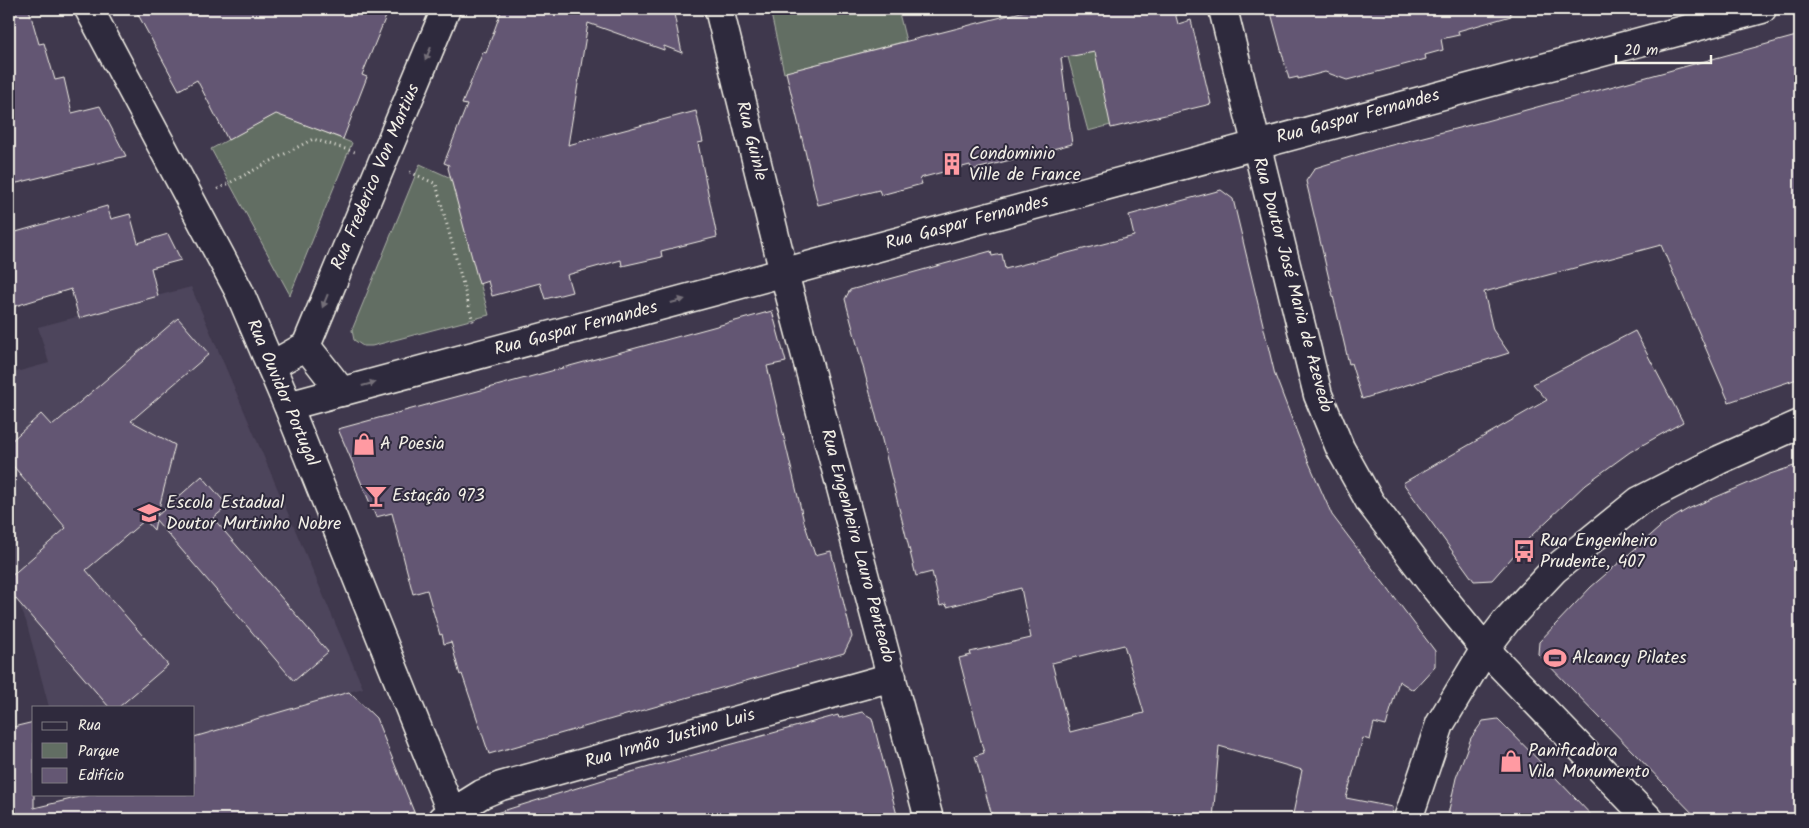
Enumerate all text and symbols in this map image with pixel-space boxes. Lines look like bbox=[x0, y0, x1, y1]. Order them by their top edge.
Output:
scale bar bbox=[1616, 32, 1712, 64]
text: 20 m bbox=[1624, 39, 1658, 63]
one-way arrow bbox=[423, 47, 431, 61]
street label: Rua Frederico Von Martius bbox=[324, 79, 428, 275]
street label: Rua Gaspar Fernandes bbox=[1273, 81, 1443, 153]
street label: Rua Guinle bbox=[727, 98, 775, 184]
place label: Condominio Ville de France bbox=[969, 140, 1081, 190]
building icon: Condominio Ville de France bbox=[939, 151, 965, 177]
street label: Rua Doutor José Maria de Azevedo bbox=[1244, 154, 1340, 416]
street label: Rua Gaspar Fernandes bbox=[882, 187, 1052, 259]
street label: Rua Gaspar Fernandes bbox=[491, 293, 661, 365]
one-way arrow bbox=[321, 294, 329, 309]
one-way arrow bbox=[671, 297, 686, 305]
street label: Rua Ouvidor Portugal bbox=[238, 315, 326, 472]
one-way arrow bbox=[362, 380, 377, 388]
street label: Rua Engenheiro Lauro Penteado bbox=[812, 426, 902, 666]
place label: A Poesia bbox=[380, 430, 445, 459]
shop icon: A Poesia bbox=[351, 431, 377, 457]
place label: Estação 973 bbox=[392, 482, 485, 511]
bar icon: Estação 973 bbox=[363, 483, 389, 509]
place label: Escola Estadual Doutor Murtinho Nobre bbox=[166, 489, 341, 539]
school or university icon: Escola Estadual Doutor Murtinho Nobre bbox=[136, 500, 162, 526]
place label: Rua Engenheiro Prudente, 407 bbox=[1540, 527, 1657, 577]
bus stop icon: Rua Engenheiro Prudente, 407 bbox=[1511, 538, 1537, 564]
place label: Alcancy Pilates bbox=[1572, 644, 1687, 673]
sports icon: Alcancy Pilates bbox=[1542, 645, 1568, 671]
street label: Rua Irmão Justino Luis bbox=[581, 701, 759, 777]
legend bbox=[32, 706, 195, 796]
text: Rua bbox=[78, 714, 101, 738]
place label: Panificadora Vila Monumento bbox=[1528, 737, 1650, 787]
text: Parque bbox=[78, 740, 119, 764]
shop icon: Panificadora Vila Monumento bbox=[1498, 748, 1524, 774]
text: Edifício bbox=[78, 764, 124, 788]

